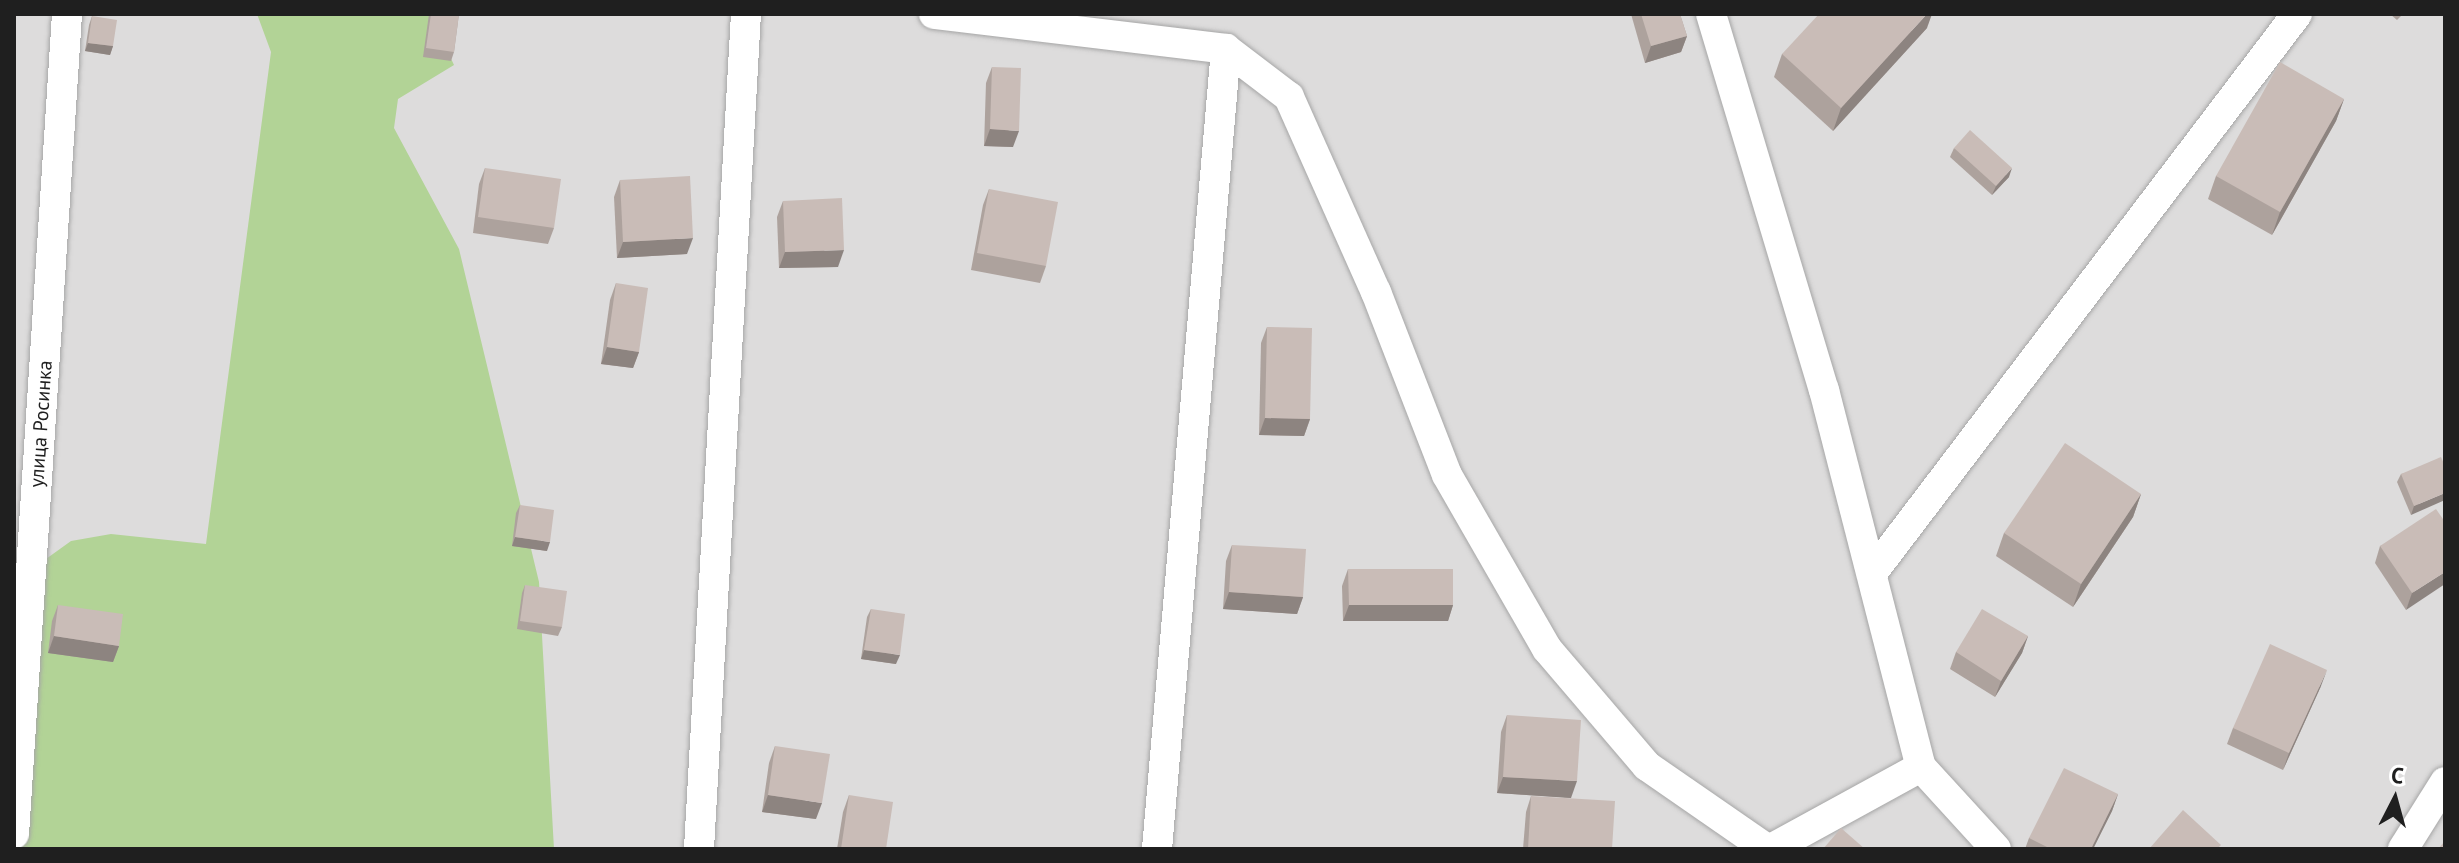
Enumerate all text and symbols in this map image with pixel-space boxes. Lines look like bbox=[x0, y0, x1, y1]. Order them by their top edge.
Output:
street label: улица Росинка bbox=[25, 359, 57, 489]
north arrow bbox=[2355, 759, 2435, 839]
text: С bbox=[2390, 761, 2405, 790]

